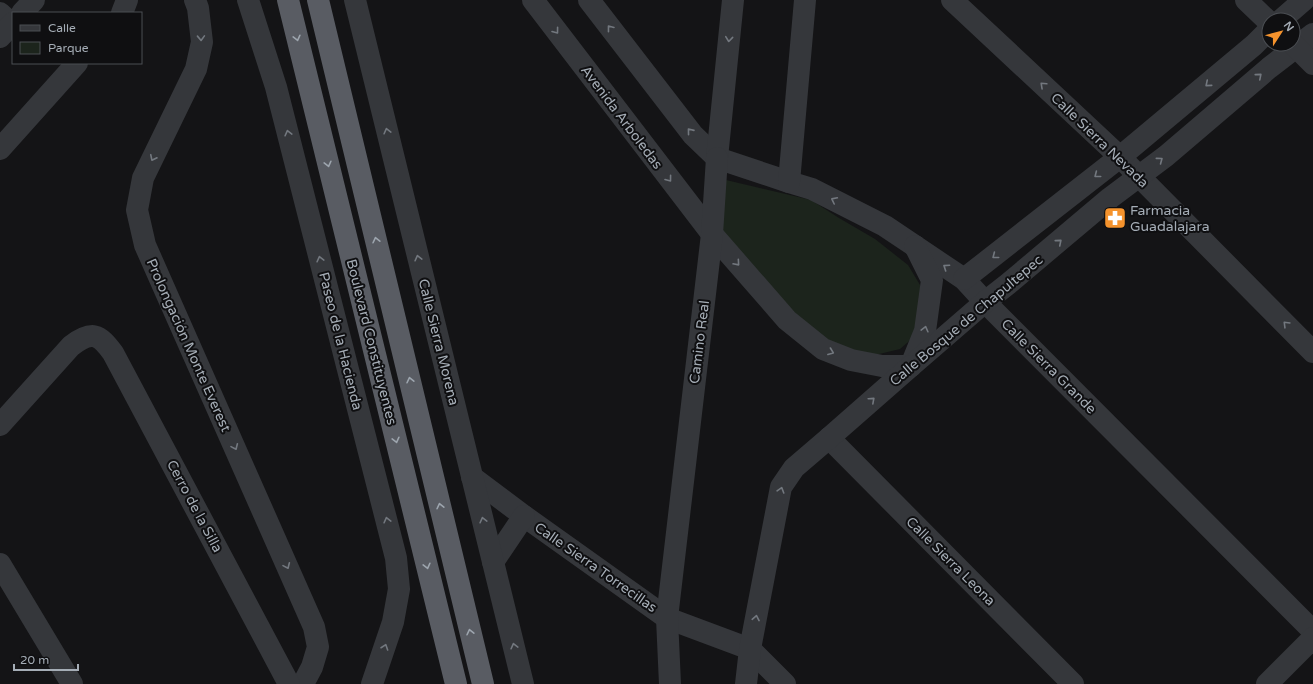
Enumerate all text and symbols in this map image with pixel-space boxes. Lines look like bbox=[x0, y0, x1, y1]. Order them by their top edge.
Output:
legend bbox=[12, 12, 142, 64]
north arrow bbox=[1261, 12, 1301, 52]
text: N bbox=[1281, 19, 1297, 34]
text: Calle bbox=[48, 21, 76, 35]
one-way arrow bbox=[608, 25, 615, 32]
one-way arrow bbox=[552, 27, 559, 34]
one-way arrow bbox=[197, 35, 206, 41]
one-way arrow bbox=[293, 35, 301, 41]
one-way arrow bbox=[725, 36, 734, 42]
text: Parque bbox=[48, 41, 89, 55]
street label: Avenida Arboledas bbox=[577, 62, 666, 173]
one-way arrow bbox=[1254, 73, 1262, 81]
one-way arrow bbox=[1205, 79, 1213, 86]
one-way arrow bbox=[1041, 83, 1048, 90]
street label: Calle Sierra Nevada bbox=[1047, 89, 1152, 191]
one-way arrow bbox=[384, 128, 392, 135]
one-way arrow bbox=[687, 128, 694, 135]
one-way arrow bbox=[284, 130, 293, 137]
one-way arrow bbox=[150, 153, 158, 161]
one-way arrow bbox=[1156, 158, 1163, 165]
one-way arrow bbox=[324, 161, 332, 167]
one-way arrow bbox=[1095, 171, 1102, 178]
one-way arrow bbox=[665, 174, 672, 181]
one-way arrow bbox=[831, 197, 839, 205]
place label: Farmacia Guadalajara bbox=[1130, 202, 1210, 235]
pharmacy icon: Farmacia Guadalajara bbox=[1102, 205, 1128, 231]
one-way arrow bbox=[372, 236, 381, 243]
one-way arrow bbox=[1054, 239, 1061, 246]
street label: Calle Bosque de Chapultepec bbox=[886, 251, 1046, 389]
one-way arrow bbox=[992, 251, 999, 258]
one-way arrow bbox=[415, 254, 423, 261]
street label: Prolongación Monte Everest bbox=[143, 256, 235, 435]
one-way arrow bbox=[316, 256, 325, 263]
street label: Boulevard Constituyentes bbox=[343, 257, 400, 427]
one-way arrow bbox=[733, 258, 740, 266]
one-way arrow bbox=[943, 264, 950, 271]
street label: Paseo de la Hacienda bbox=[315, 270, 366, 412]
street label: Calle Sierra Morena bbox=[415, 277, 462, 407]
street label: Camino Real bbox=[686, 299, 713, 385]
street label: Calle Sierra Grande bbox=[998, 315, 1100, 417]
one-way arrow bbox=[1283, 321, 1290, 329]
one-way arrow bbox=[920, 326, 928, 332]
one-way arrow bbox=[827, 347, 834, 355]
one-way arrow bbox=[406, 376, 414, 383]
one-way arrow bbox=[867, 397, 875, 405]
one-way arrow bbox=[391, 436, 400, 443]
one-way arrow bbox=[230, 443, 238, 450]
street label: Cerro de la Silla bbox=[163, 457, 226, 555]
one-way arrow bbox=[776, 487, 785, 494]
one-way arrow bbox=[436, 503, 445, 510]
street label: Calle Sierra Leona bbox=[903, 513, 999, 609]
one-way arrow bbox=[383, 517, 391, 524]
one-way arrow bbox=[479, 517, 487, 523]
street label: Calle Sierra Torrecillas bbox=[531, 519, 660, 616]
one-way arrow bbox=[282, 561, 290, 569]
one-way arrow bbox=[422, 563, 430, 569]
one-way arrow bbox=[751, 615, 759, 621]
one-way arrow bbox=[467, 629, 475, 636]
one-way arrow bbox=[510, 643, 518, 649]
one-way arrow bbox=[380, 644, 389, 651]
scale bar bbox=[14, 646, 78, 672]
text: 20 m bbox=[20, 653, 49, 667]

